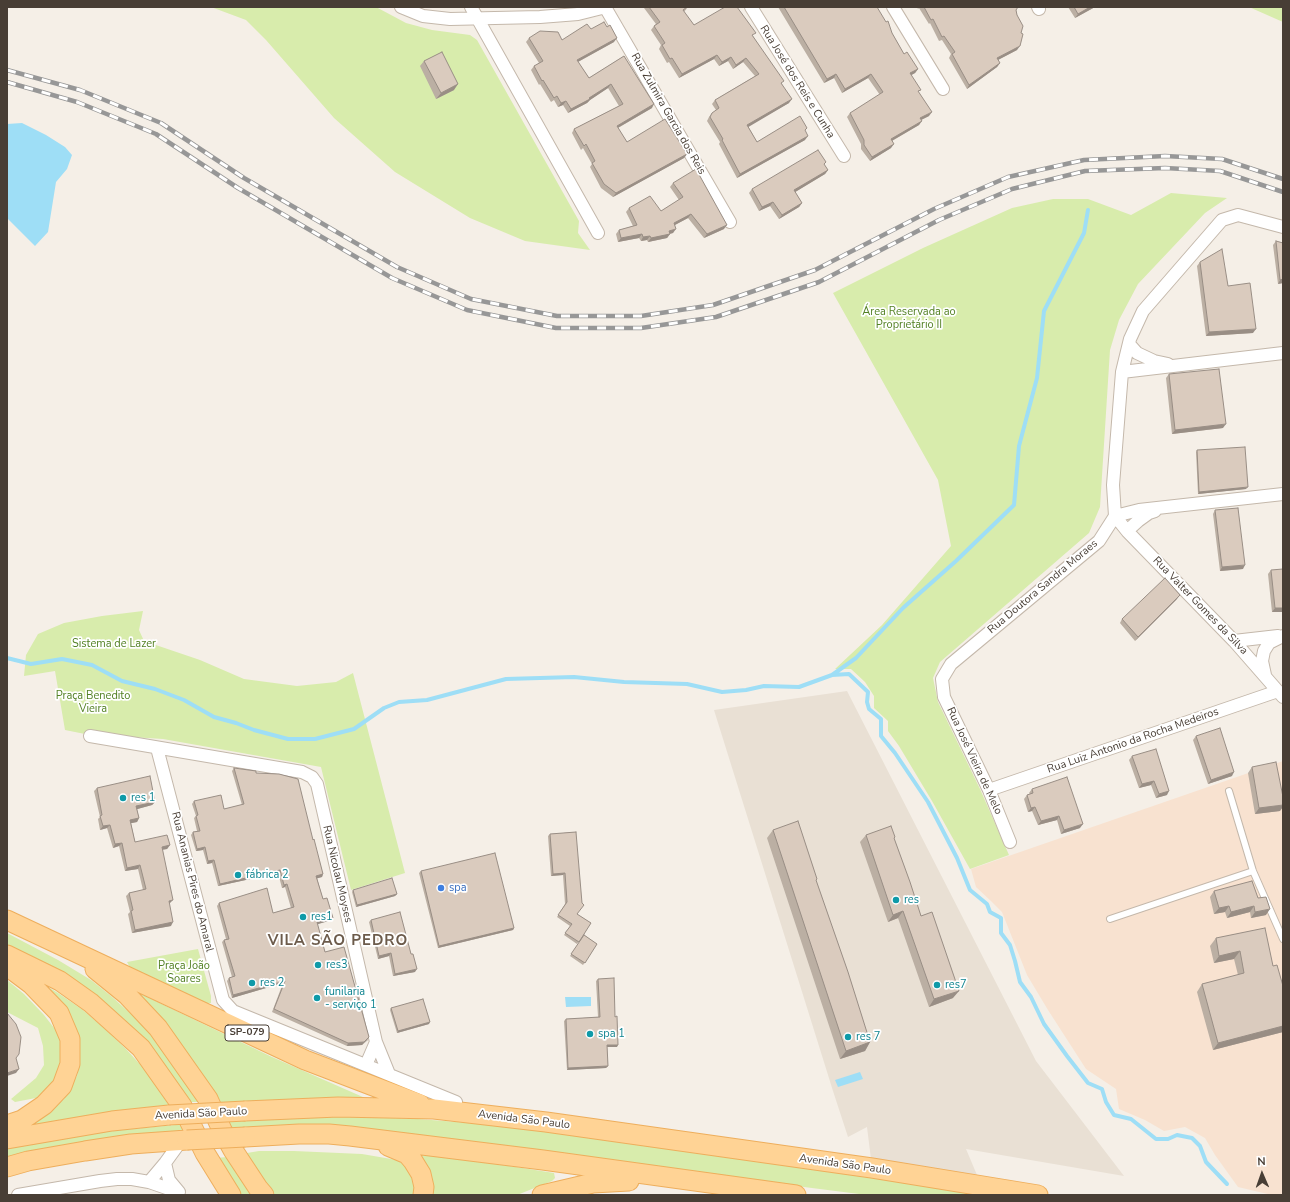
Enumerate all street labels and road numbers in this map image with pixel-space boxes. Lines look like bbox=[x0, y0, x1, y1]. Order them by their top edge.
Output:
street label: Rua José dos Reis e Cunha bbox=[757, 23, 837, 141]
street label: Rua Zulmira Garcia dos Reis bbox=[628, 51, 708, 177]
street label: Rua Doutora Sandra Moraes bbox=[985, 537, 1101, 637]
street label: Rua Valter Gomes da Silva bbox=[1150, 554, 1250, 658]
street label: Rua José Vieira de Melo bbox=[943, 705, 1005, 817]
street label: Rua Luiz Antonio da Rocha Medeiros bbox=[1046, 705, 1220, 777]
street label: Rua Ananias Pires do Amaral bbox=[168, 811, 216, 953]
street label: Rua Nicolau Moyses bbox=[319, 824, 355, 924]
road number: SP-079 bbox=[225, 1025, 269, 1041]
street label: Avenida São Paulo bbox=[154, 1105, 248, 1123]
street label: Avenida São Paulo bbox=[477, 1108, 571, 1132]
street label: Avenida São Paulo bbox=[798, 1152, 892, 1178]

